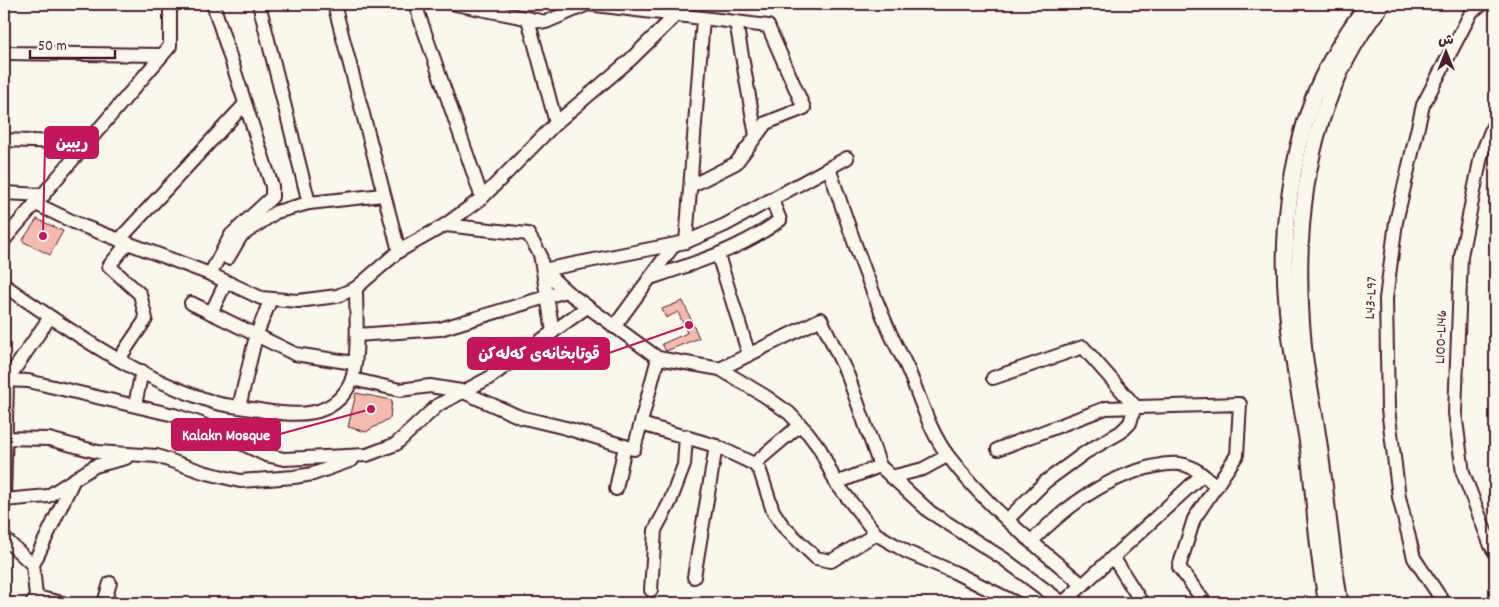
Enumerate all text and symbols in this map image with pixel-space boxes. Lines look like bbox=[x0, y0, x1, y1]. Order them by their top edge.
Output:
scale bar bbox=[30, 28, 115, 60]
north arrow bbox=[1422, 28, 1472, 78]
text: ش bbox=[1438, 31, 1454, 51]
text: 50 m bbox=[38, 36, 67, 58]
callout: ریبین bbox=[45, 127, 98, 158]
text: ریبین bbox=[56, 133, 88, 156]
street label: L43-L97 bbox=[1360, 276, 1384, 320]
street label: L100-L146 bbox=[1430, 310, 1454, 364]
callout: قوتابخانەی کەلەکن bbox=[468, 338, 609, 369]
text: قوتابخانەی کەلەکن bbox=[478, 344, 600, 367]
callout: Kalakn Mosque bbox=[172, 419, 280, 450]
text: Kalakn Mosque bbox=[182, 425, 270, 448]

